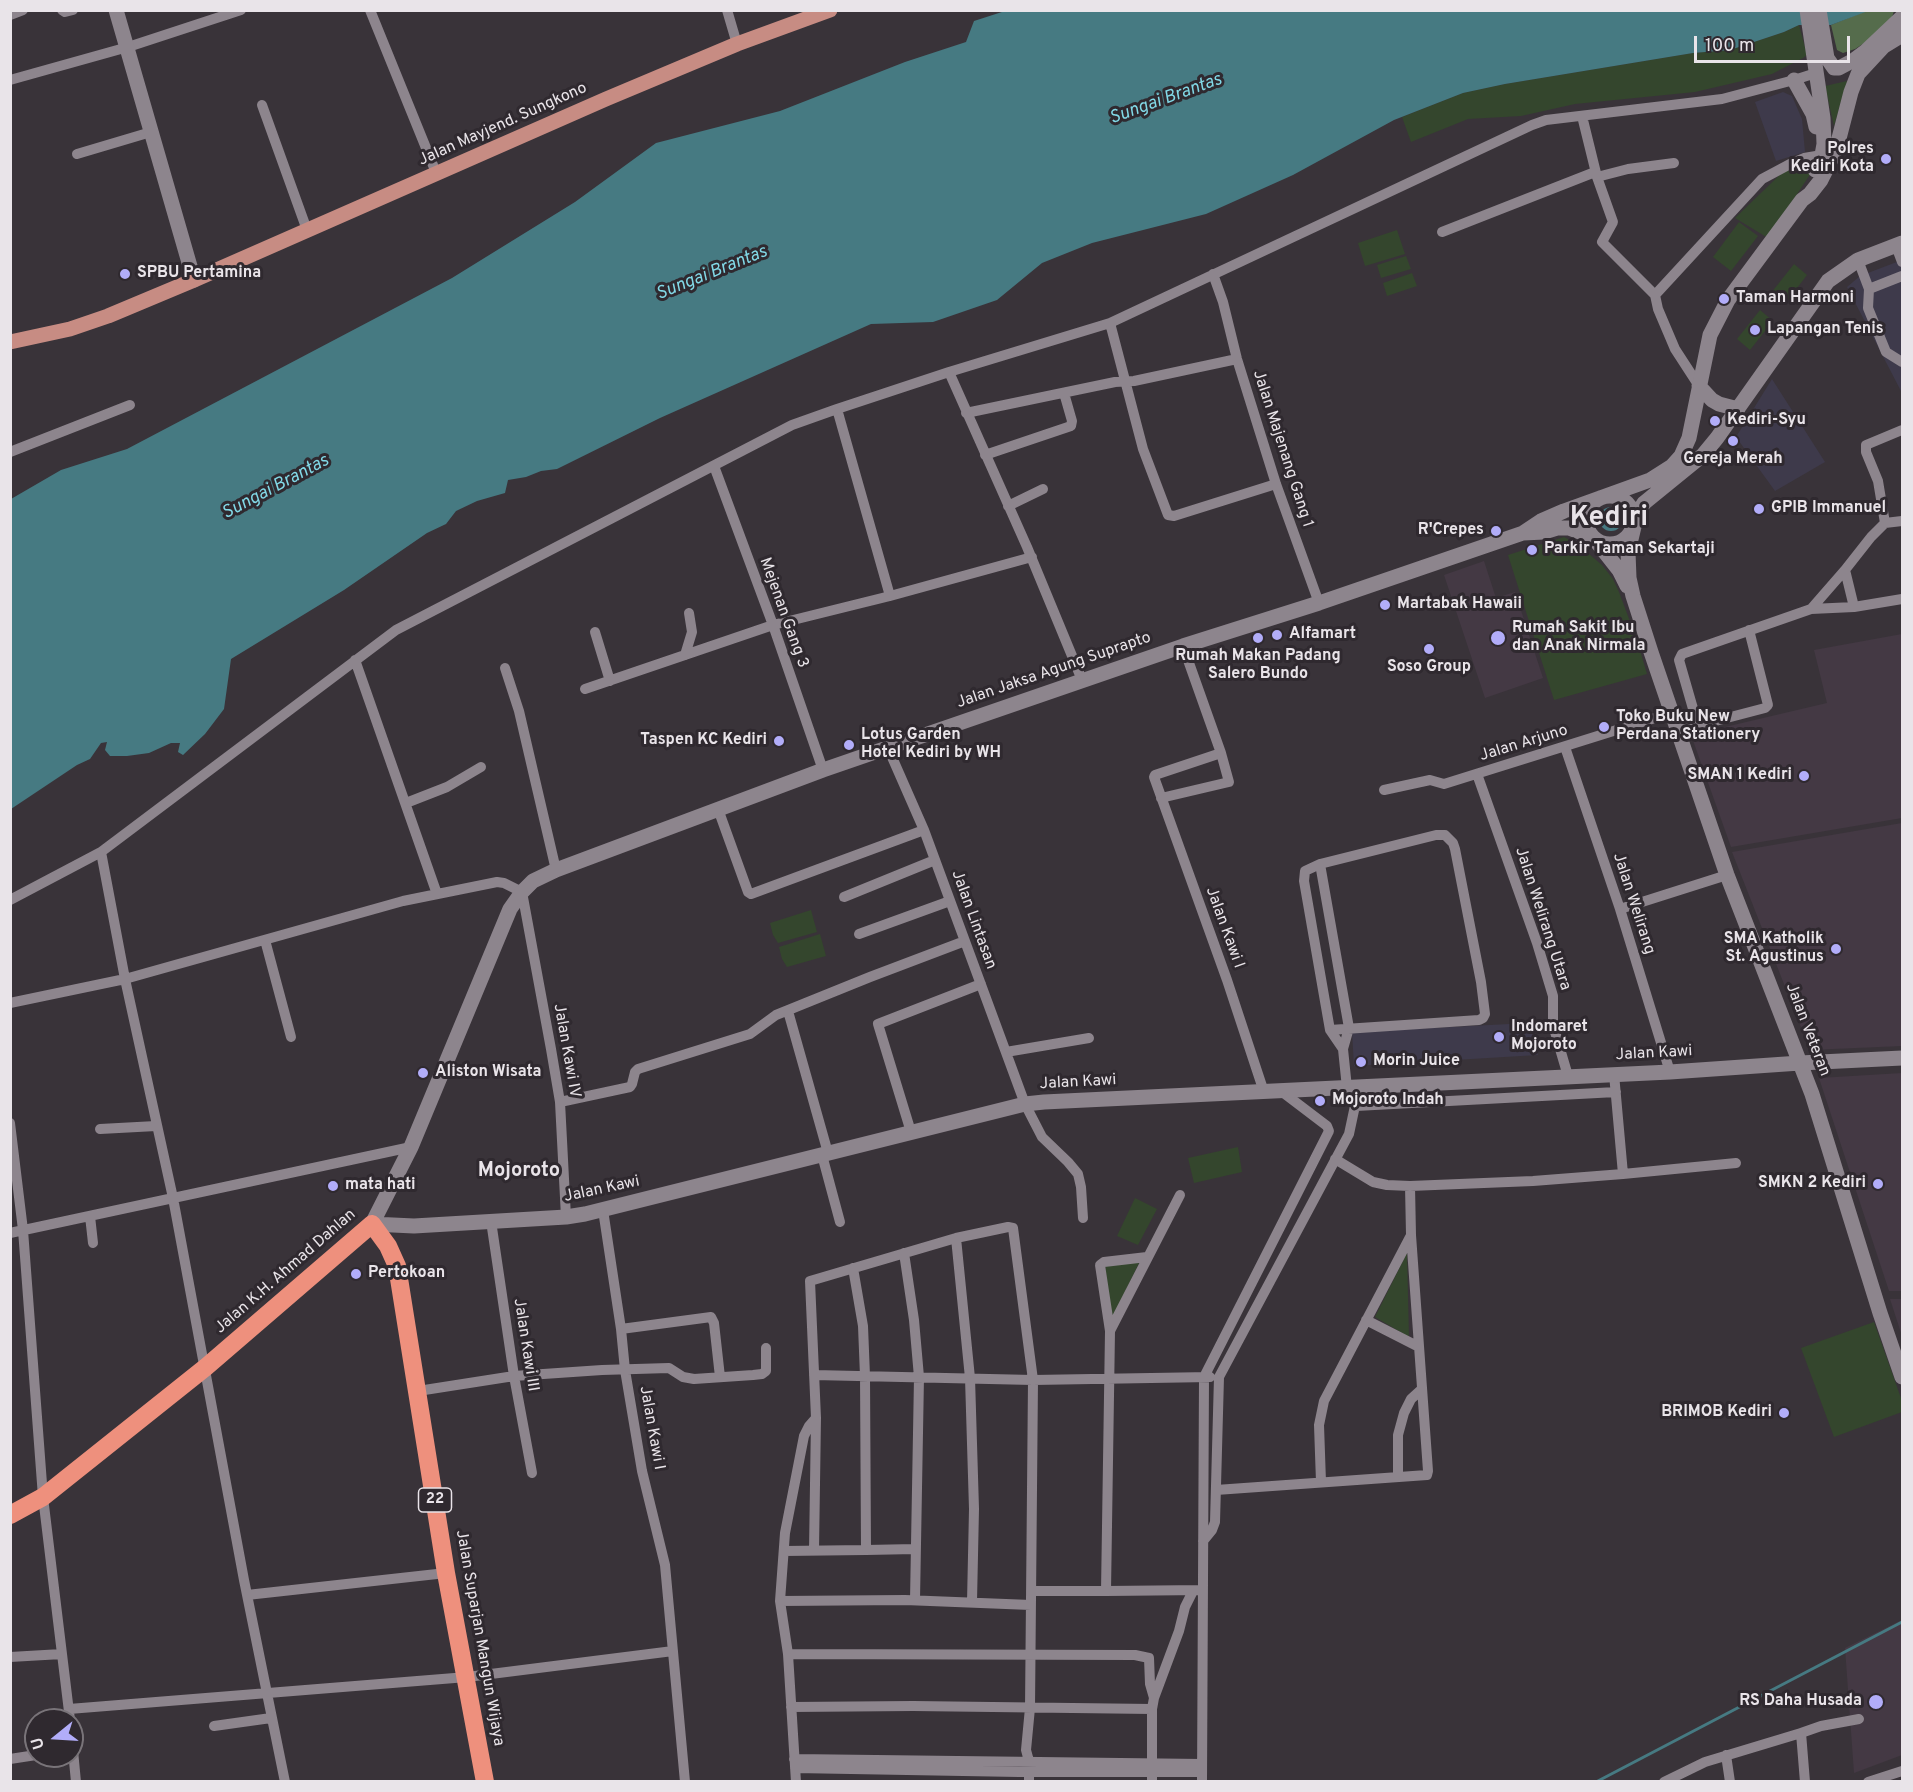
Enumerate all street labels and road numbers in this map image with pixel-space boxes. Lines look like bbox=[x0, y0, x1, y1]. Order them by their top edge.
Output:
street label: Jalan Mayjend. Sungkono bbox=[416, 79, 590, 171]
street label: Jalan Majenang Gang 1 bbox=[1248, 368, 1316, 530]
street label: Mejenan Gang 3 bbox=[754, 555, 812, 671]
street label: Jalan Jaksa Agung Suprapto bbox=[954, 629, 1154, 713]
street label: Jalan Arjuno bbox=[1478, 722, 1570, 766]
street label: Jalan Welirang Utara bbox=[1510, 845, 1574, 993]
street label: Jalan Welirang bbox=[1608, 851, 1658, 957]
street label: Jalan Lintasan bbox=[946, 868, 1000, 972]
street label: Jalan Kawi I bbox=[1200, 885, 1248, 971]
street label: Jalan Veteran bbox=[1780, 981, 1834, 1079]
street label: Jalan Kawi IV bbox=[548, 1002, 584, 1100]
street label: Jalan Kawi bbox=[1615, 1042, 1693, 1066]
street label: Jalan Kawi bbox=[1039, 1071, 1117, 1095]
street label: Jalan Kawi bbox=[562, 1173, 642, 1207]
street label: Jalan K.H. Ahmad Dahlan bbox=[212, 1206, 360, 1338]
street label: Jalan Kawi III bbox=[508, 1297, 542, 1393]
street label: Jalan Kawi I bbox=[634, 1384, 668, 1472]
road number: 22 bbox=[418, 1488, 452, 1512]
street label: Jalan Suparjan Mangun Wijaya bbox=[451, 1528, 507, 1748]

